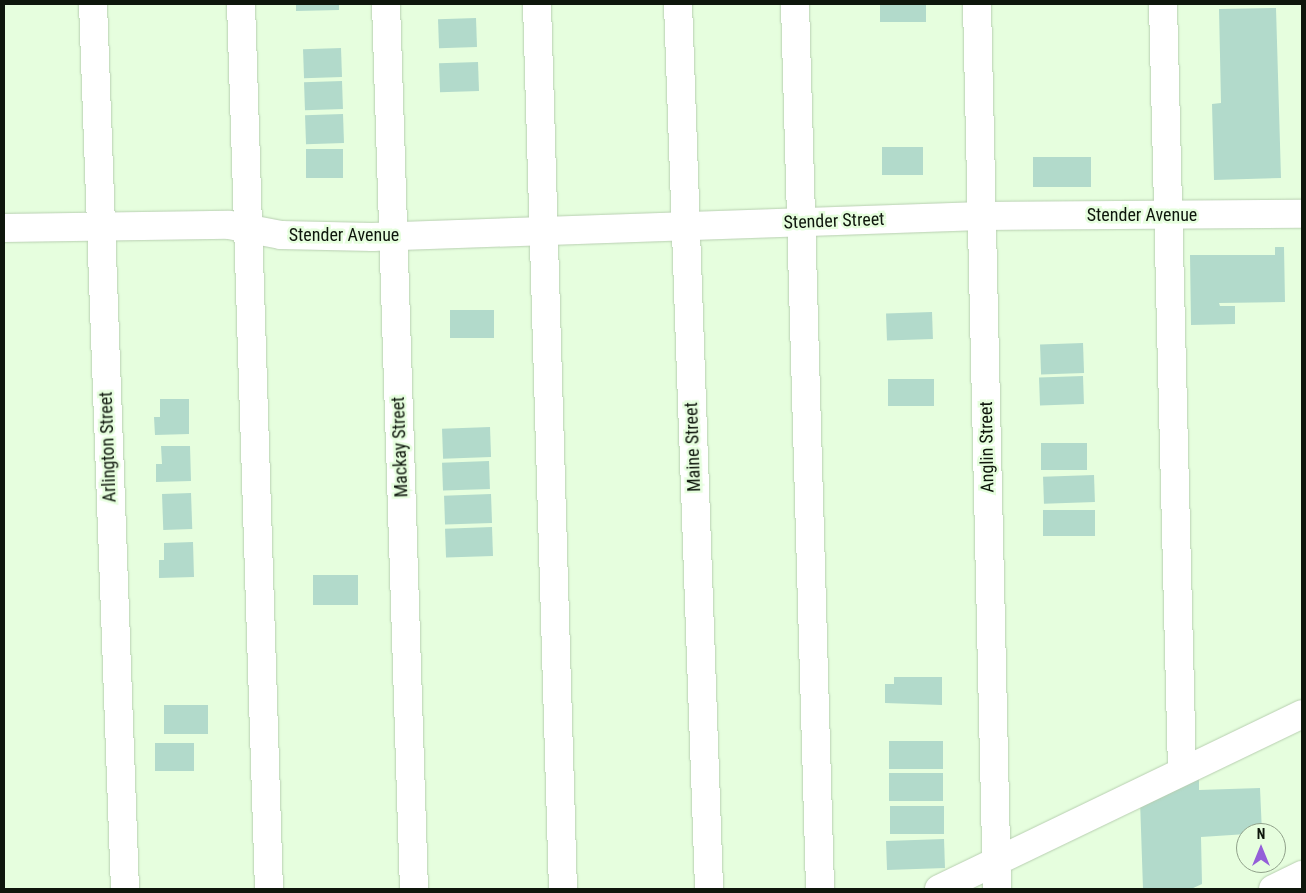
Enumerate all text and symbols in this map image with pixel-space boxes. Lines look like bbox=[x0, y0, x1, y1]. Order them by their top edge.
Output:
street label: Stender Avenue bbox=[1087, 204, 1197, 226]
street label: Stender Street bbox=[783, 208, 885, 234]
street label: Stender Avenue bbox=[289, 224, 399, 246]
street label: Arlington Street bbox=[95, 391, 121, 503]
street label: Mackay Street bbox=[387, 396, 413, 498]
street label: Anglin Street bbox=[975, 401, 999, 493]
street label: Maine Street bbox=[681, 402, 705, 492]
north arrow bbox=[1236, 823, 1286, 873]
text: N bbox=[1257, 826, 1265, 842]

